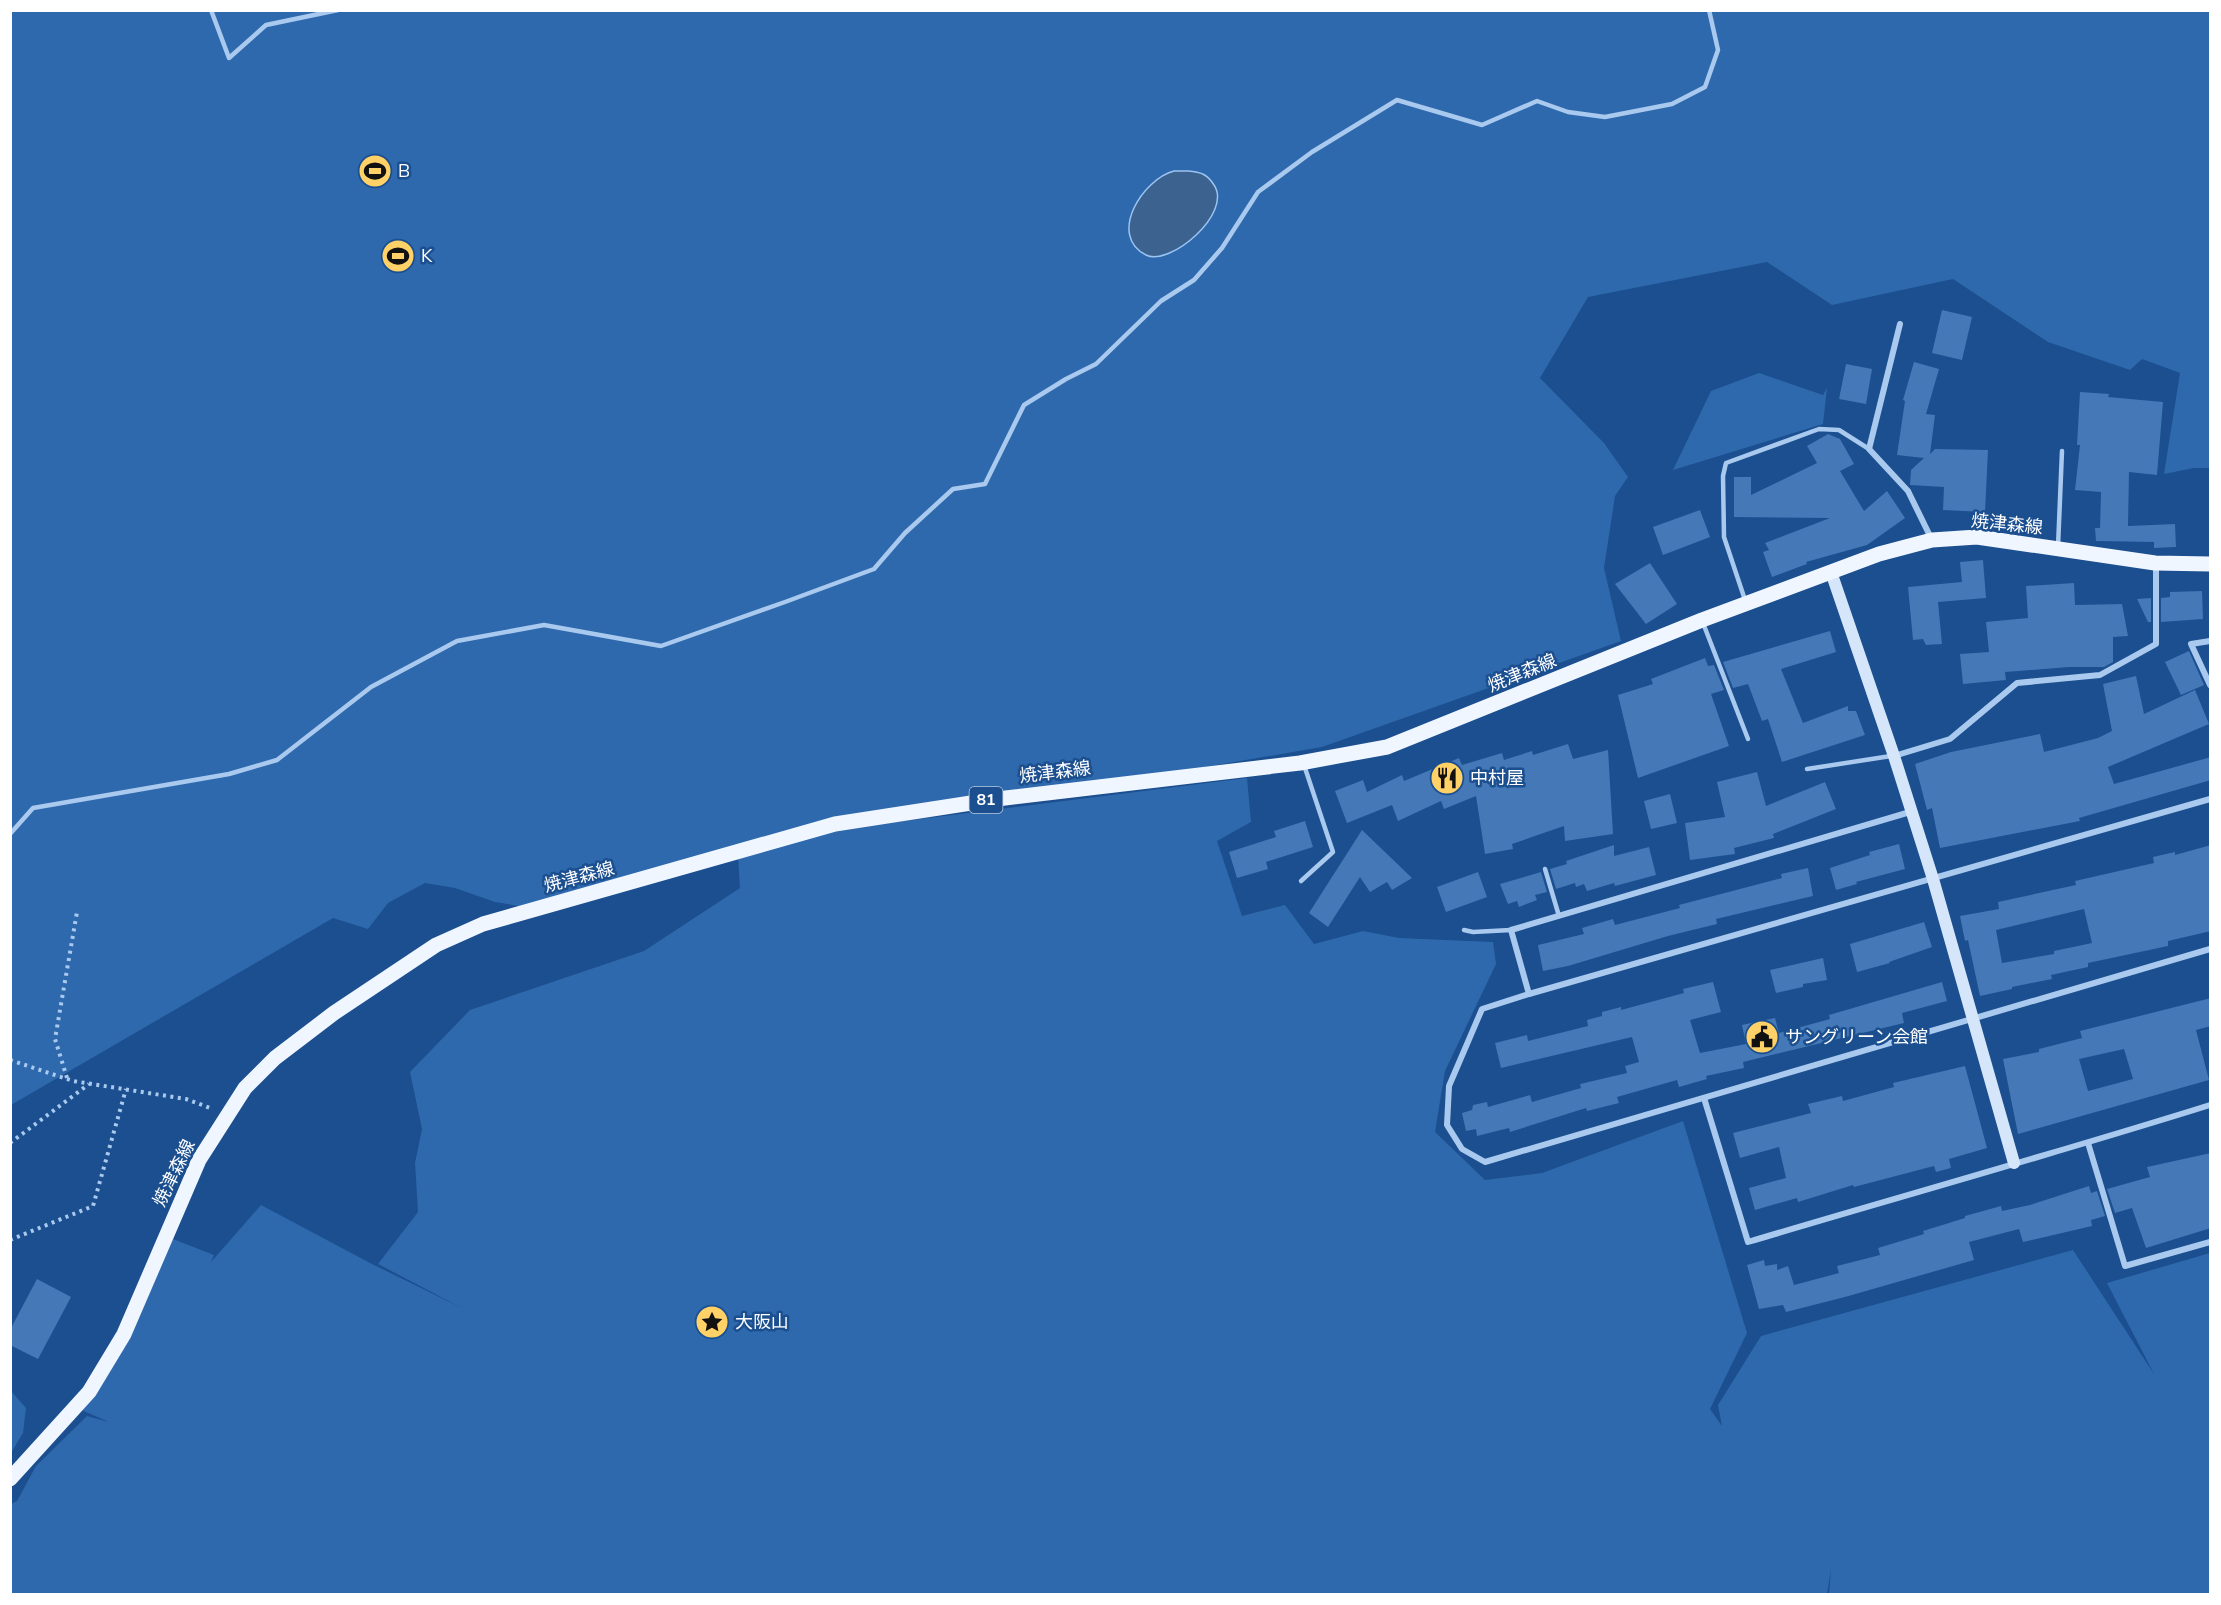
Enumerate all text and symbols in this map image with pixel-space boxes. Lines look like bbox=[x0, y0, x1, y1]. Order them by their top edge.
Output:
sports icon: B bbox=[357, 153, 393, 189]
place label: B bbox=[398, 159, 410, 183]
sports icon: K bbox=[380, 238, 416, 274]
place label: K bbox=[421, 244, 433, 268]
street label: 焼津森線 bbox=[1970, 508, 2044, 540]
street label: 焼津森線 bbox=[1484, 648, 1560, 698]
street label: 焼津森線 bbox=[1018, 756, 1092, 788]
restaurant icon: 中村屋 bbox=[1429, 760, 1465, 796]
place label: 中村屋 bbox=[1470, 766, 1524, 790]
road number: 81 bbox=[970, 787, 1002, 813]
street label: 焼津森線 bbox=[541, 856, 617, 898]
public building icon: サングリーン会館 bbox=[1744, 1019, 1780, 1055]
place label: サングリーン会館 bbox=[1785, 1025, 1928, 1049]
street label: 焼津森線 bbox=[147, 1135, 201, 1211]
place icon: 大阪山 bbox=[694, 1304, 730, 1340]
place label: 大阪山 bbox=[735, 1310, 789, 1334]

